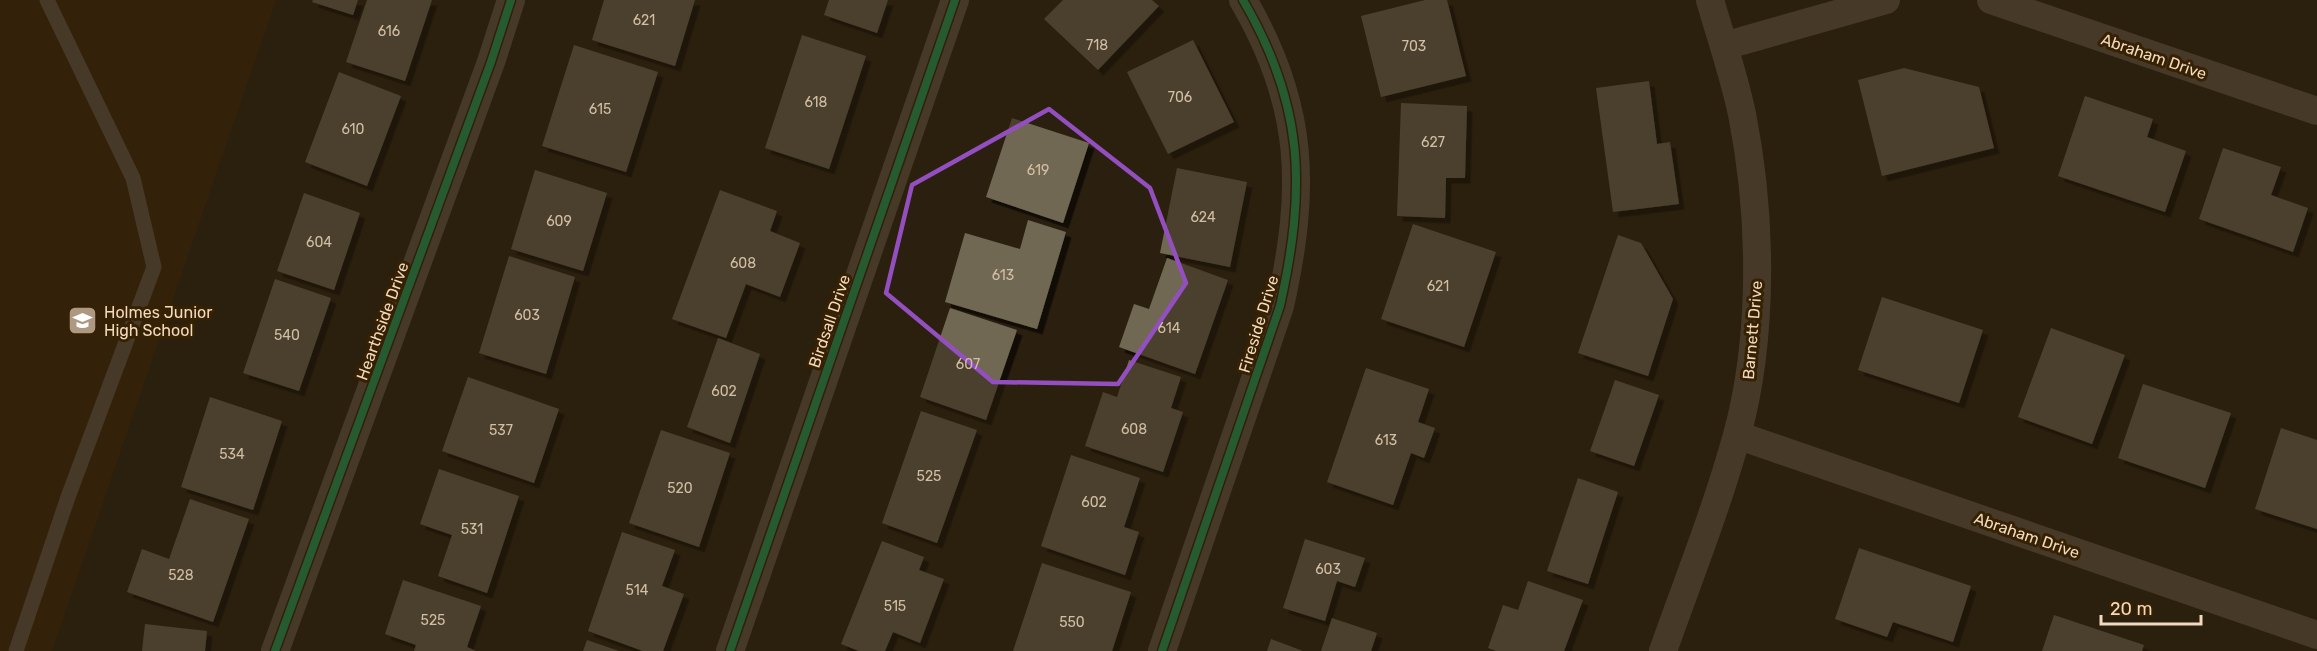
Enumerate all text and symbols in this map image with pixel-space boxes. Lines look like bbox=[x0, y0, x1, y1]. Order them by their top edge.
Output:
house number: 621 bbox=[633, 12, 655, 29]
house number: 616 bbox=[378, 23, 400, 40]
street label: Abraham Drive bbox=[2099, 30, 2209, 83]
house number: 718 bbox=[1086, 37, 1108, 54]
house number: 703 bbox=[1402, 38, 1426, 55]
house number: 706 bbox=[1168, 89, 1192, 106]
house number: 618 bbox=[804, 94, 828, 111]
house number: 615 bbox=[589, 101, 611, 118]
house number: 610 bbox=[342, 121, 365, 138]
house number: 627 bbox=[1421, 134, 1445, 151]
house number: 619 bbox=[1027, 162, 1049, 179]
house number: 624 bbox=[1190, 209, 1216, 226]
house number: 609 bbox=[546, 213, 572, 230]
house number: 604 bbox=[306, 234, 332, 251]
house number: 608 bbox=[730, 255, 756, 272]
street label: Hearthside Drive bbox=[352, 260, 413, 383]
house number: 613 bbox=[992, 267, 1014, 284]
street label: Birdsall Drive bbox=[805, 272, 854, 370]
street label: Fireside Drive bbox=[1235, 273, 1282, 375]
house number: 621 bbox=[1427, 278, 1449, 295]
street label: Barnett Drive bbox=[1739, 280, 1766, 380]
place label: Holmes Junior High School bbox=[104, 303, 212, 340]
school or university icon: Holmes Junior High School bbox=[67, 305, 99, 337]
house number: 603 bbox=[514, 307, 540, 324]
house number: 614 bbox=[1158, 320, 1181, 337]
house number: 540 bbox=[274, 327, 300, 344]
house number: 607 bbox=[956, 356, 980, 373]
house number: 602 bbox=[711, 383, 737, 400]
house number: 608 bbox=[1121, 421, 1147, 438]
house number: 537 bbox=[489, 422, 513, 439]
house number: 613 bbox=[1375, 432, 1397, 449]
house number: 534 bbox=[219, 446, 245, 463]
house number: 525 bbox=[917, 468, 941, 485]
house number: 520 bbox=[667, 480, 693, 497]
house number: 602 bbox=[1081, 494, 1107, 511]
street label: Abraham Drive bbox=[1972, 509, 2082, 562]
house number: 531 bbox=[461, 521, 483, 538]
house number: 603 bbox=[1315, 561, 1341, 578]
house number: 528 bbox=[168, 567, 194, 584]
house number: 514 bbox=[626, 582, 649, 599]
scale bar bbox=[2101, 588, 2202, 626]
house number: 515 bbox=[884, 598, 906, 615]
text: 20 m bbox=[2110, 598, 2152, 620]
house number: 525 bbox=[421, 612, 445, 629]
house number: 550 bbox=[1059, 614, 1085, 631]

